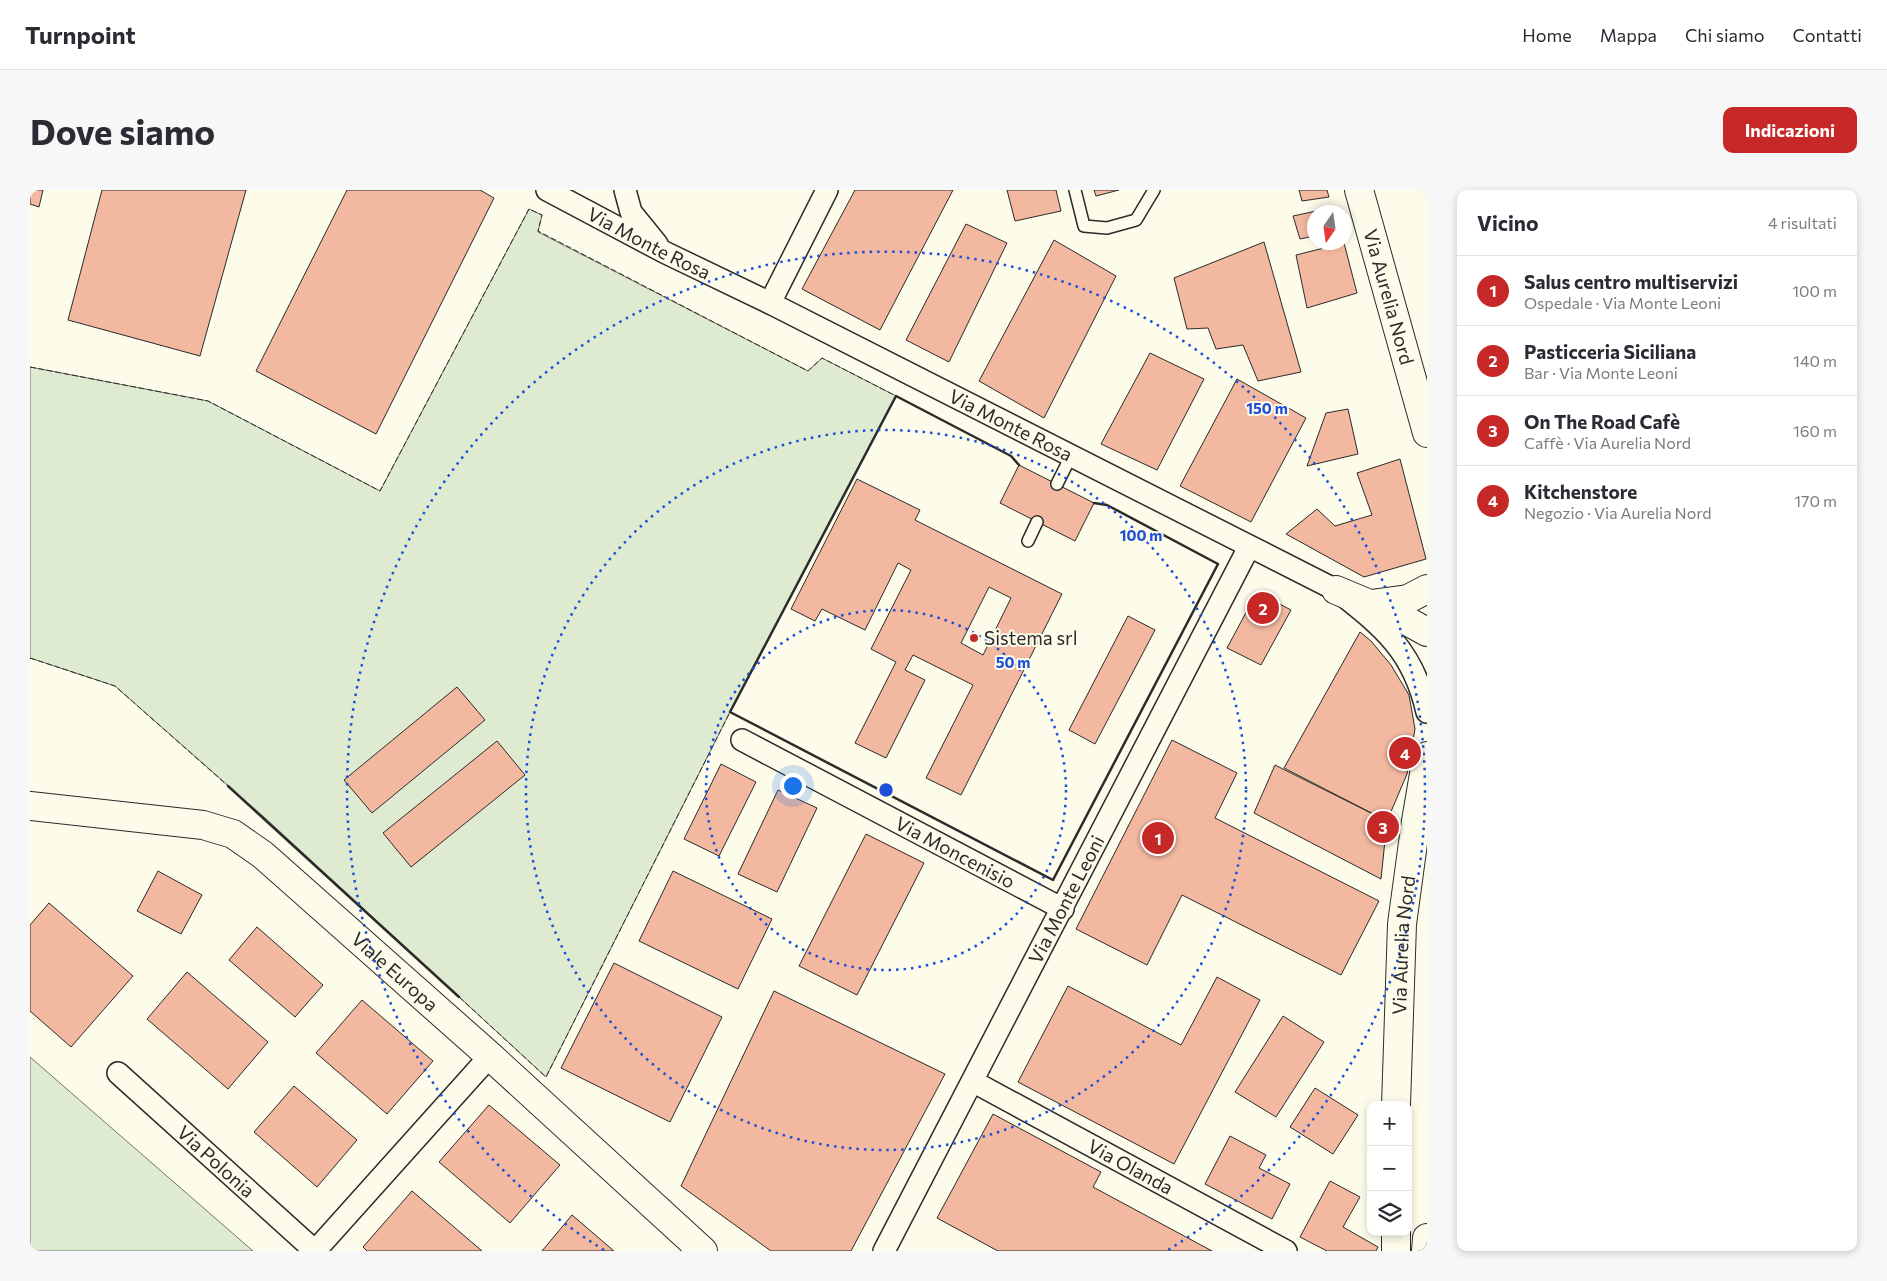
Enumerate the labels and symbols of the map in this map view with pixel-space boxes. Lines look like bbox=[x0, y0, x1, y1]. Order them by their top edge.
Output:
street label: Via Monte Rosa bbox=[584, 202, 714, 284]
north arrow bbox=[1307, 205, 1352, 250]
street label: Via Aurelia Nord bbox=[1360, 226, 1419, 367]
street label: Via Monte Rosa bbox=[946, 384, 1076, 465]
text: 150 m bbox=[1246, 399, 1288, 417]
text: 100 m bbox=[1120, 526, 1162, 544]
pin: 2 bbox=[1247, 589, 1279, 627]
place label: Sistema srl bbox=[984, 626, 1078, 649]
marker: Sistema srl bbox=[968, 632, 980, 644]
text: 50 m bbox=[996, 653, 1030, 671]
pin: 4 bbox=[1389, 734, 1421, 772]
your location bbox=[780, 773, 806, 799]
centre of rings bbox=[877, 781, 895, 799]
pin: 3 bbox=[1367, 808, 1399, 846]
street label: Via Moncenisio bbox=[892, 811, 1019, 893]
pin: 1 bbox=[1142, 819, 1174, 857]
street label: Via Monte Leoni bbox=[1023, 831, 1109, 967]
street label: Via Aurelia Nord bbox=[1387, 874, 1419, 1015]
street label: Viale Europa bbox=[347, 927, 443, 1016]
street label: Via Polonia bbox=[173, 1120, 260, 1202]
street label: Via Olanda bbox=[1084, 1134, 1177, 1199]

